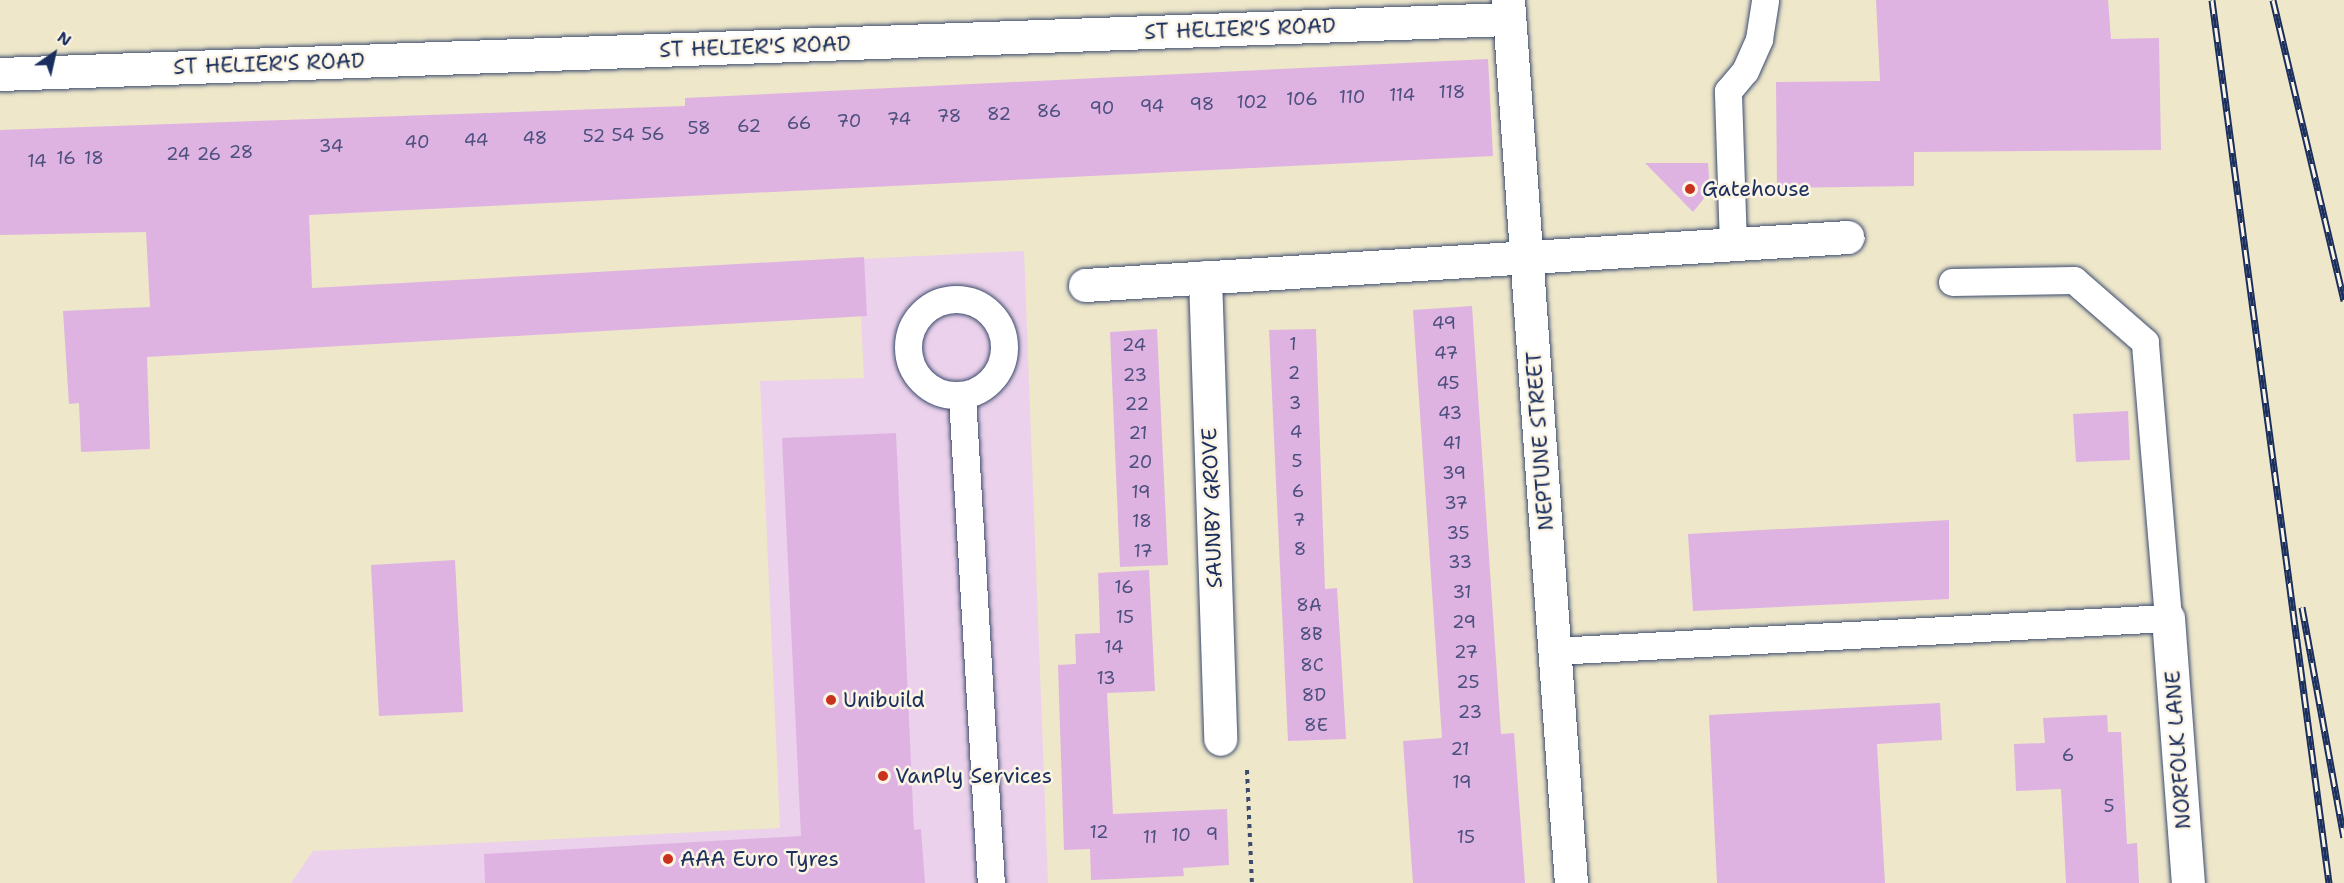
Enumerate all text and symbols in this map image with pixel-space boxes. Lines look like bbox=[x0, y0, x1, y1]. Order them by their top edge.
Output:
street label: ST HELIER'S ROAD bbox=[1144, 13, 1336, 45]
north arrow bbox=[24, 24, 84, 84]
text: N bbox=[53, 26, 75, 51]
street label: ST HELIER'S ROAD bbox=[659, 31, 851, 63]
street label: ST HELIER'S ROAD bbox=[173, 48, 365, 80]
house number: 118 bbox=[1439, 81, 1465, 103]
house number: 114 bbox=[1389, 84, 1415, 106]
house number: 110 bbox=[1339, 86, 1365, 108]
house number: 106 bbox=[1286, 88, 1318, 110]
house number: 102 bbox=[1236, 91, 1268, 113]
house number: 98 bbox=[1190, 93, 1214, 115]
house number: 94 bbox=[1140, 95, 1164, 117]
house number: 90 bbox=[1090, 97, 1114, 119]
house number: 86 bbox=[1037, 100, 1061, 122]
house number: 82 bbox=[987, 103, 1011, 125]
house number: 78 bbox=[937, 105, 961, 127]
house number: 74 bbox=[887, 108, 911, 130]
house number: 70 bbox=[837, 110, 861, 132]
house number: 66 bbox=[787, 112, 811, 134]
house number: 62 bbox=[737, 115, 761, 137]
house number: 58 bbox=[687, 117, 711, 139]
house number: 56 bbox=[641, 123, 665, 145]
house number: 54 bbox=[611, 124, 635, 146]
house number: 52 bbox=[583, 125, 605, 147]
house number: 48 bbox=[523, 127, 547, 149]
house number: 44 bbox=[464, 129, 488, 151]
house number: 40 bbox=[404, 131, 430, 153]
house number: 34 bbox=[319, 135, 343, 157]
house number: 28 bbox=[229, 141, 253, 163]
house number: 24 bbox=[166, 143, 190, 165]
house number: 26 bbox=[197, 143, 221, 165]
house number: 16 bbox=[56, 147, 76, 169]
house number: 18 bbox=[84, 147, 104, 169]
house number: 14 bbox=[27, 150, 47, 172]
place label: Gatehouse bbox=[1702, 176, 1810, 202]
marker: Gatehouse bbox=[1683, 182, 1697, 196]
house number: 49 bbox=[1432, 312, 1456, 334]
house number: 1 bbox=[1289, 333, 1297, 355]
house number: 24 bbox=[1122, 334, 1146, 356]
house number: 47 bbox=[1434, 342, 1458, 364]
street label: NEPTUNE STREET bbox=[1521, 350, 1559, 532]
house number: 2 bbox=[1288, 362, 1300, 384]
house number: 23 bbox=[1123, 364, 1147, 386]
house number: 45 bbox=[1436, 372, 1460, 394]
house number: 3 bbox=[1289, 392, 1301, 414]
house number: 22 bbox=[1125, 393, 1149, 415]
house number: 43 bbox=[1438, 402, 1462, 424]
house number: 4 bbox=[1290, 421, 1302, 443]
house number: 21 bbox=[1128, 422, 1148, 444]
street label: SAUNBY GROVE bbox=[1197, 427, 1227, 589]
house number: 41 bbox=[1442, 432, 1462, 454]
house number: 5 bbox=[1291, 450, 1303, 472]
house number: 20 bbox=[1128, 451, 1152, 473]
house number: 39 bbox=[1442, 462, 1466, 484]
house number: 6 bbox=[1292, 480, 1304, 502]
house number: 19 bbox=[1131, 481, 1151, 503]
house number: 37 bbox=[1444, 492, 1468, 514]
house number: 7 bbox=[1293, 509, 1305, 531]
house number: 18 bbox=[1132, 510, 1152, 532]
house number: 35 bbox=[1446, 522, 1470, 544]
house number: 8 bbox=[1294, 538, 1306, 560]
house number: 17 bbox=[1133, 540, 1153, 562]
house number: 33 bbox=[1448, 551, 1472, 573]
house number: 16 bbox=[1114, 576, 1134, 598]
house number: 31 bbox=[1452, 581, 1472, 603]
house number: 8A bbox=[1296, 594, 1322, 616]
house number: 15 bbox=[1116, 606, 1134, 628]
house number: 29 bbox=[1452, 611, 1476, 633]
house number: 8B bbox=[1299, 623, 1323, 645]
house number: 14 bbox=[1104, 636, 1124, 658]
house number: 27 bbox=[1454, 641, 1478, 663]
house number: 8C bbox=[1300, 654, 1324, 676]
house number: 13 bbox=[1096, 667, 1116, 689]
street label: NORFOLK LANE bbox=[2160, 670, 2196, 830]
house number: 25 bbox=[1456, 671, 1480, 693]
house number: 8D bbox=[1302, 684, 1326, 706]
place label: Unibuild bbox=[843, 687, 925, 713]
marker: Unibuild bbox=[824, 693, 838, 707]
house number: 23 bbox=[1458, 701, 1482, 723]
house number: 8E bbox=[1304, 714, 1328, 736]
house number: 21 bbox=[1450, 738, 1470, 760]
house number: 6 bbox=[2062, 744, 2074, 766]
place label: VanPly Services bbox=[895, 763, 1052, 789]
marker: VanPly Services bbox=[876, 769, 890, 783]
house number: 19 bbox=[1452, 771, 1472, 793]
house number: 5 bbox=[2103, 795, 2115, 817]
house number: 12 bbox=[1089, 821, 1109, 843]
house number: 9 bbox=[1206, 823, 1218, 845]
house number: 10 bbox=[1171, 824, 1191, 846]
house number: 11 bbox=[1143, 826, 1157, 848]
house number: 15 bbox=[1457, 826, 1475, 848]
place label: AAA Euro Tyres bbox=[680, 846, 839, 872]
marker: AAA Euro Tyres bbox=[661, 852, 675, 866]

